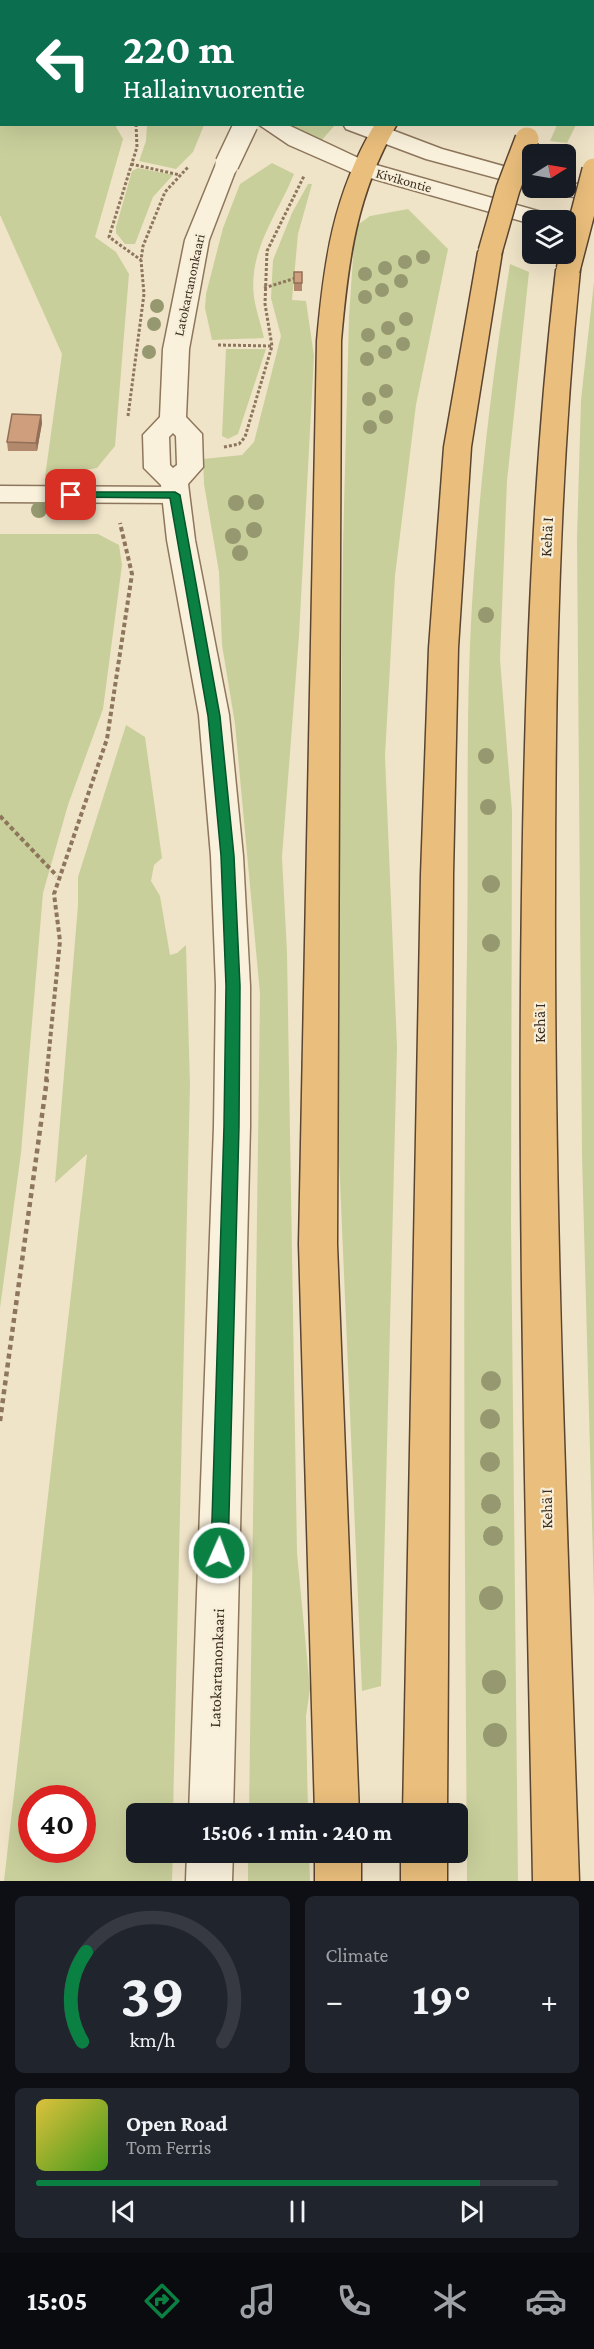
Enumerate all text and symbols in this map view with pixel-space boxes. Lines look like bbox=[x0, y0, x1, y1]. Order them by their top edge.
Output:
icon: left bbox=[24, 24, 102, 102]
text: 220 m bbox=[123, 25, 234, 72]
text: Hallainvuorentie bbox=[123, 74, 305, 104]
north arrow bbox=[522, 144, 576, 198]
map controls bbox=[522, 144, 576, 264]
street label: Kivikontie bbox=[374, 164, 434, 196]
button: layers bbox=[522, 210, 576, 264]
street label: Latokartanonkaari bbox=[170, 232, 208, 338]
pin bbox=[45, 469, 96, 520]
icon: arrive bbox=[54, 478, 87, 511]
street label: Kehä I bbox=[537, 517, 556, 557]
street label: Kehä I bbox=[531, 1003, 548, 1043]
street label: Kehä I bbox=[538, 1489, 555, 1529]
position arrow bbox=[187, 1521, 251, 1585]
street label: Latokartanonkaari bbox=[206, 1608, 227, 1728]
speed limit sign: 40 bbox=[18, 1785, 96, 1863]
text: 15:06 · 1 min · 240 m bbox=[202, 1820, 392, 1845]
text: Climate bbox=[326, 1944, 388, 1966]
text: 39 bbox=[120, 1960, 185, 2029]
text: 19° bbox=[412, 1974, 471, 2024]
text: − bbox=[326, 1982, 343, 2019]
text: + bbox=[541, 1982, 558, 2019]
text: km/h bbox=[129, 2028, 176, 2052]
text: Open Road bbox=[126, 2111, 228, 2136]
text: Tom Ferris bbox=[126, 2136, 211, 2158]
icon: previous bbox=[107, 2195, 140, 2228]
icon: pause bbox=[281, 2195, 314, 2228]
icon: next bbox=[455, 2195, 488, 2228]
icon: directions bbox=[141, 2280, 183, 2322]
icon: music bbox=[237, 2280, 279, 2322]
icon: phone bbox=[333, 2280, 375, 2322]
icon: climate bbox=[429, 2280, 471, 2322]
icon: car bbox=[525, 2280, 567, 2322]
text: 15:05 bbox=[27, 2286, 87, 2316]

